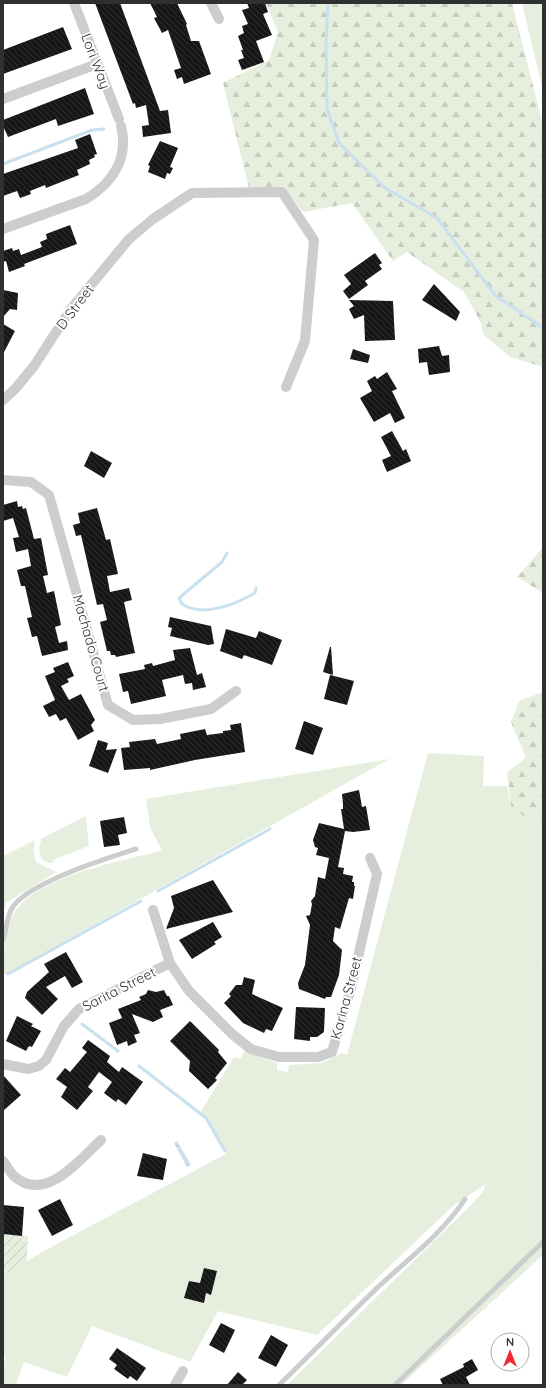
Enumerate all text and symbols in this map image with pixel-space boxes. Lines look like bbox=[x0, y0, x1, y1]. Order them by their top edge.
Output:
street label: Lori Way bbox=[77, 31, 115, 91]
street label: D Street bbox=[52, 281, 98, 333]
street label: Machado Court bbox=[69, 592, 114, 694]
street label: Karina Street bbox=[326, 954, 366, 1041]
street label: Sarita Street bbox=[79, 963, 159, 1015]
north arrow bbox=[490, 1332, 530, 1372]
text: N bbox=[506, 1335, 514, 1349]

